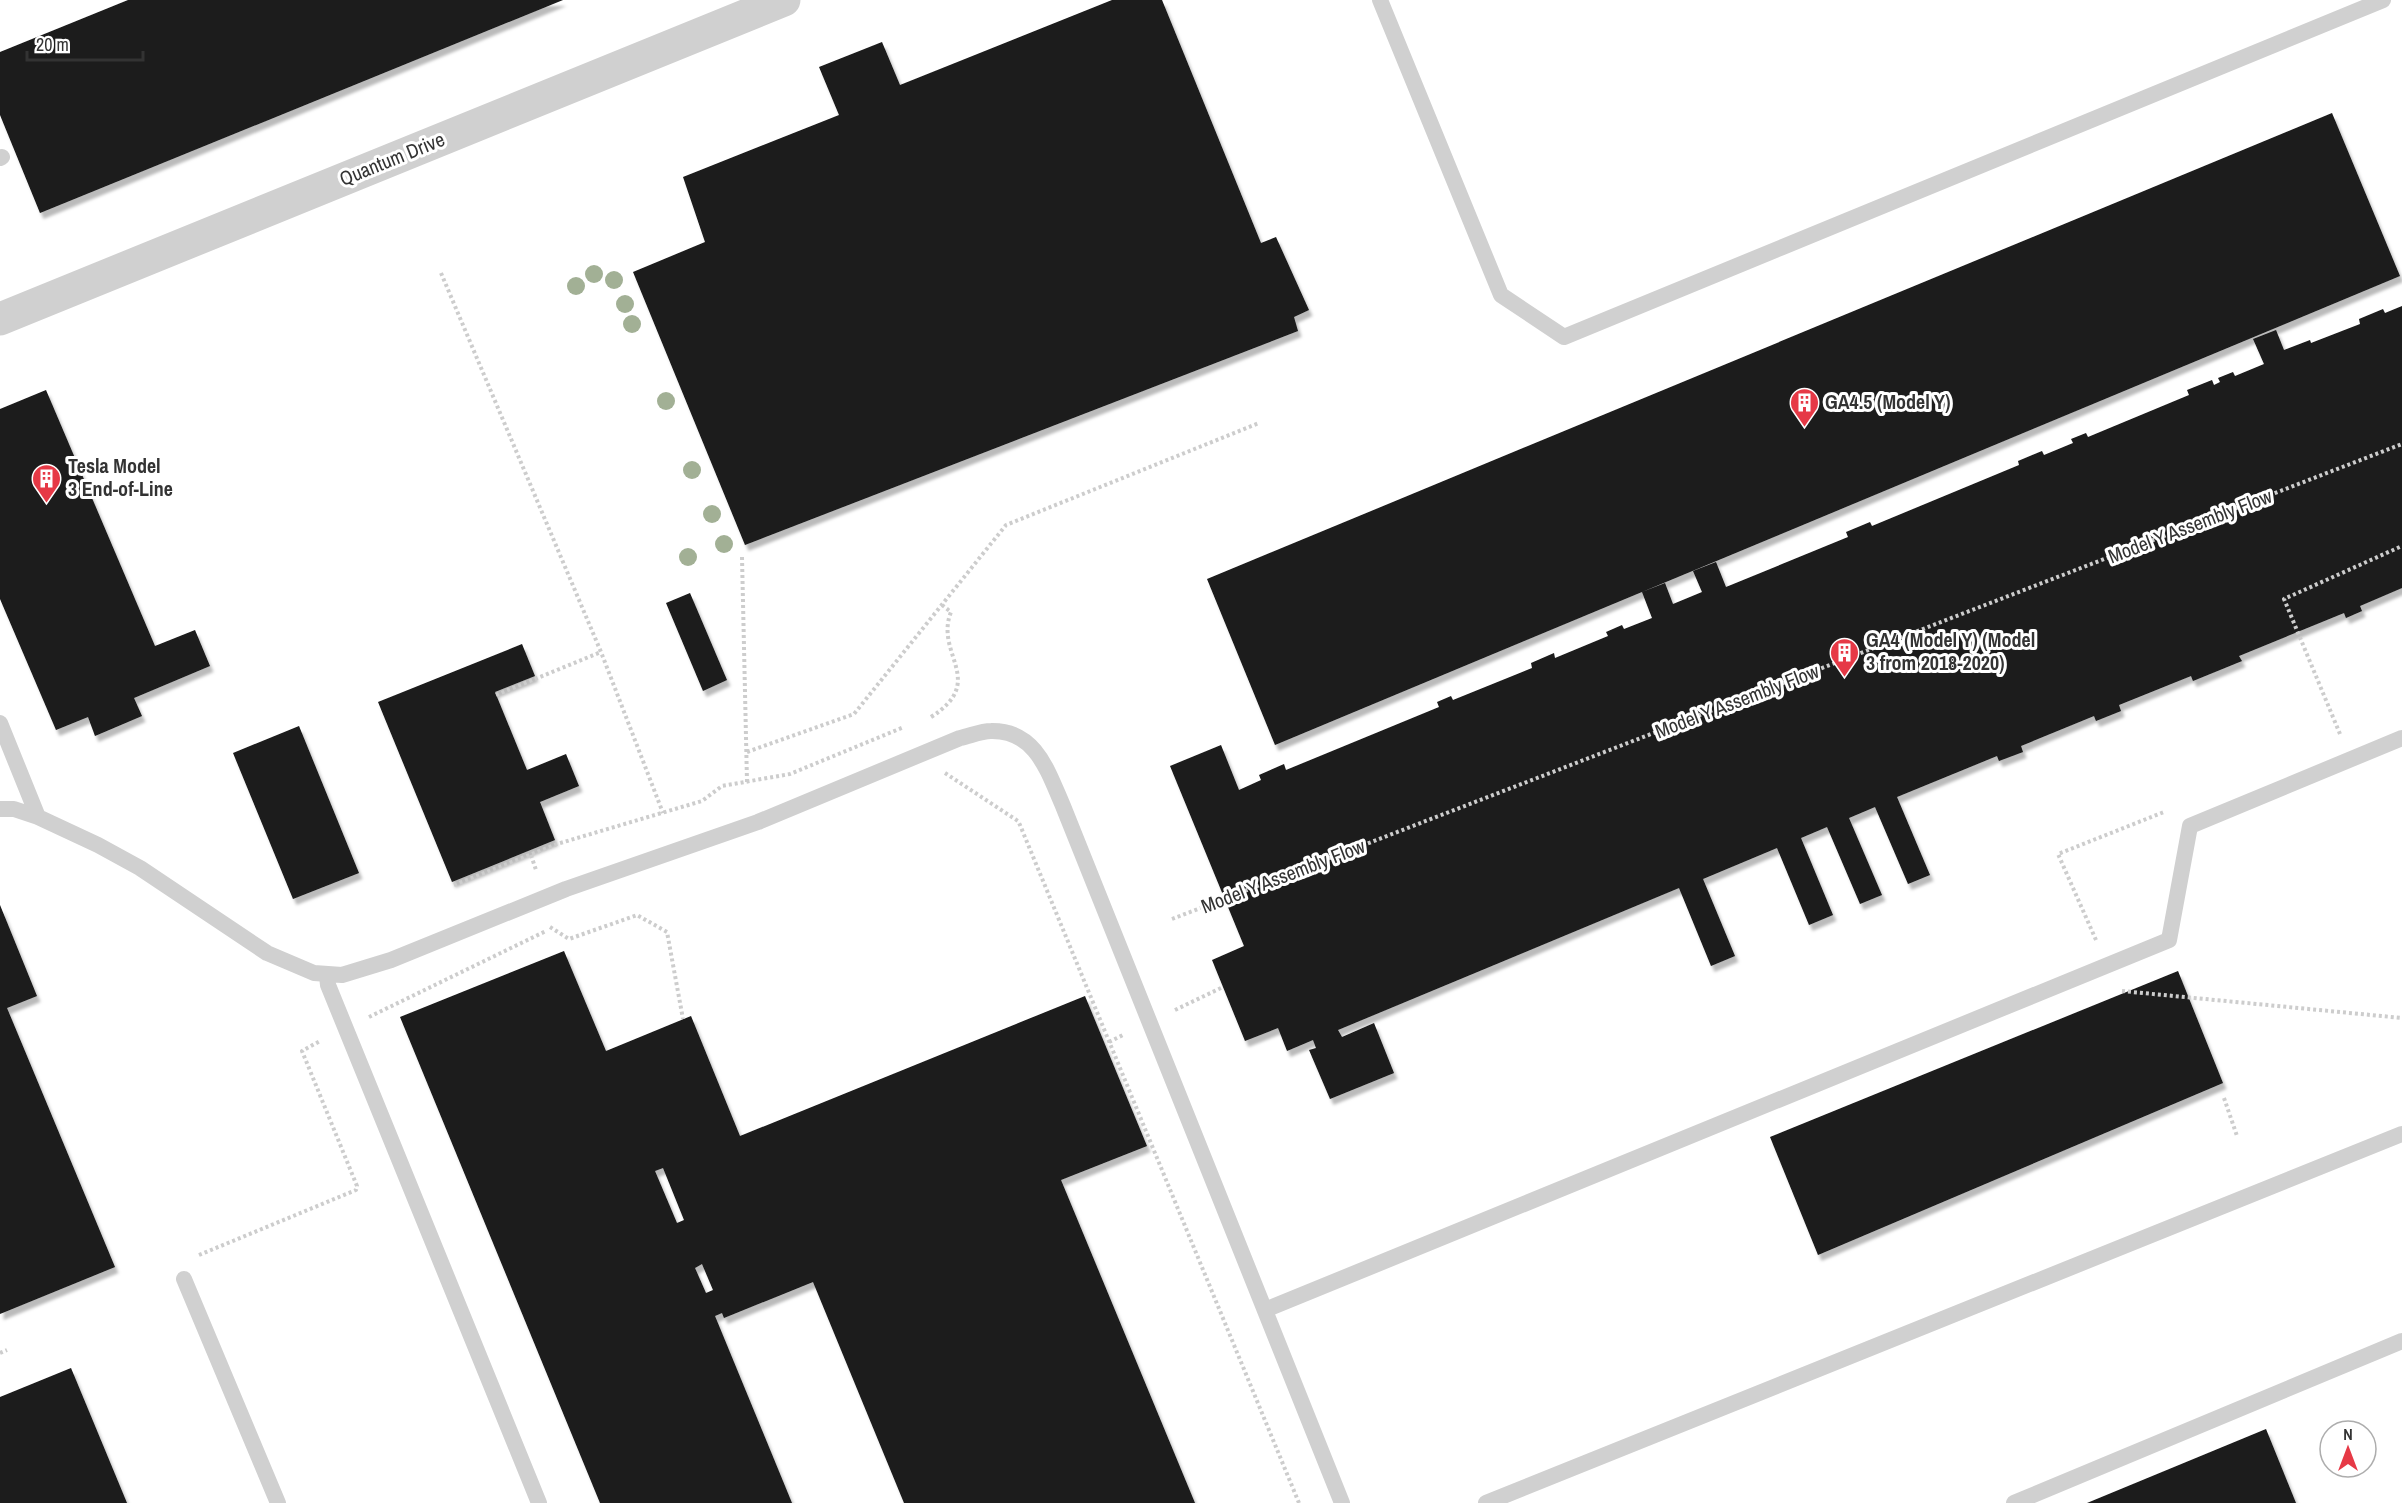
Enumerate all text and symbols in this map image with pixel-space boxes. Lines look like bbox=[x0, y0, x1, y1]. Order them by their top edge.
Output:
scale bar bbox=[27, 24, 142, 62]
text: 20 m bbox=[36, 32, 69, 57]
street label: Quantum Drive bbox=[335, 125, 448, 192]
building icon: GA4.5 (Model Y) bbox=[1788, 386, 1820, 428]
place label: GA4.5 (Model Y) bbox=[1825, 388, 1950, 415]
place label: Tesla Model 3 End-of-Line bbox=[68, 452, 173, 502]
building icon: Tesla Model 3 End-of-Line bbox=[31, 462, 63, 504]
street label: Model Y Assembly Flow bbox=[2104, 482, 2276, 569]
place label: GA4 (Model Y) (Model 3 from 2018-2020) bbox=[1866, 626, 2035, 676]
building icon: GA4 (Model Y) (Model 3 from 2018-2020) bbox=[1829, 636, 1861, 678]
street label: Model Y Assembly Flow bbox=[1651, 657, 1823, 744]
street label: Model Y Assembly Flow bbox=[1197, 832, 1369, 919]
north arrow bbox=[2318, 1419, 2378, 1479]
text: N bbox=[2343, 1423, 2353, 1445]

